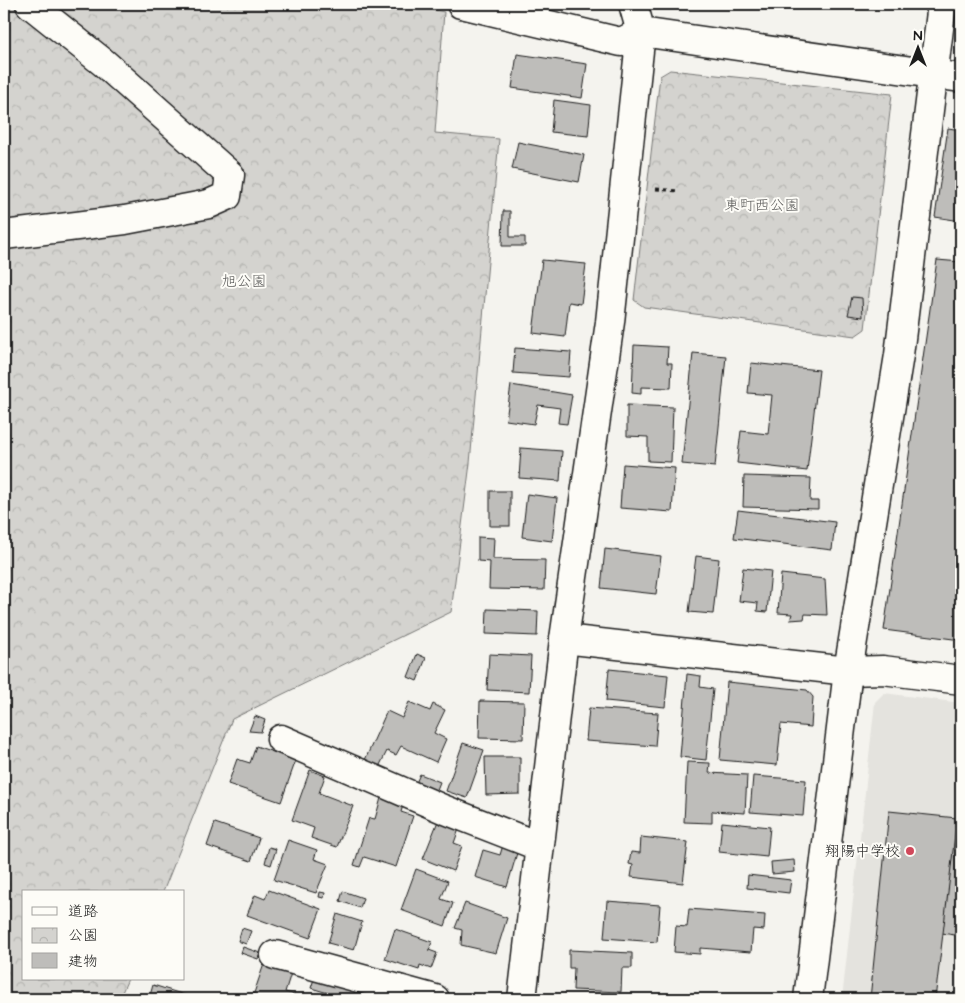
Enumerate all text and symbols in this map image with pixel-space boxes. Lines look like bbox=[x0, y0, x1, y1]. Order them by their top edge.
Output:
north arrow bbox=[892, 22, 942, 72]
text: N bbox=[914, 26, 923, 46]
park label: 東町西公園 bbox=[724, 195, 800, 216]
park label: 旭公園 bbox=[221, 271, 267, 292]
place label: 翔陽中学校 bbox=[825, 841, 900, 862]
marker: 翔陽中学校 bbox=[904, 845, 916, 857]
legend bbox=[22, 890, 185, 980]
text: 道路 bbox=[68, 901, 98, 922]
text: 公園 bbox=[68, 925, 98, 946]
text: 建物 bbox=[68, 951, 98, 972]

